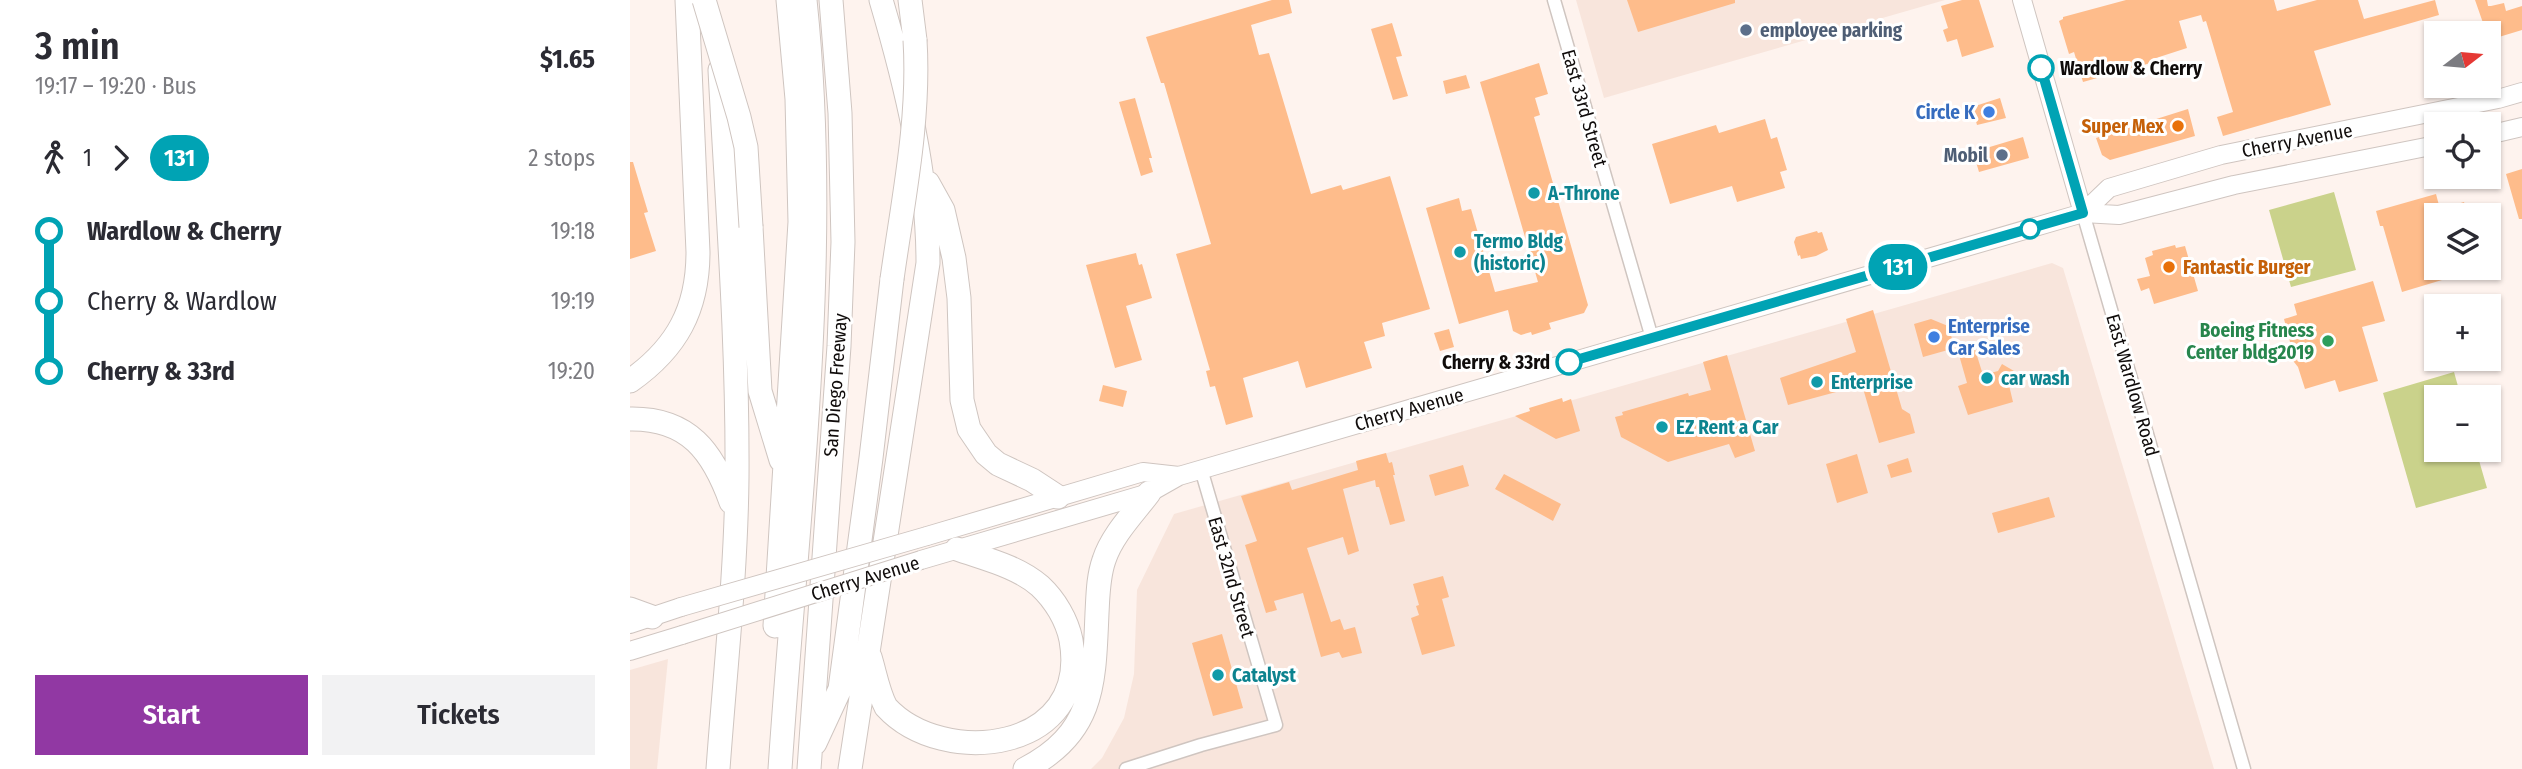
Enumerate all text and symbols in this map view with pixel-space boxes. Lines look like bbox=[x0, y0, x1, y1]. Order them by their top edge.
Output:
place label: employee parking bbox=[1760, 19, 1903, 42]
north arrow bbox=[2424, 21, 2501, 98]
map controls bbox=[2424, 21, 2501, 462]
marker: employee parking bbox=[1738, 22, 1754, 38]
text: 3 min bbox=[35, 23, 120, 69]
text: $1.65 bbox=[540, 44, 595, 75]
street label: East 33rd Street bbox=[1557, 47, 1613, 170]
marker: Wardlow & Cherry bbox=[2028, 55, 2054, 81]
place label: Wardlow & Cherry bbox=[2060, 57, 2203, 80]
text: 19:17 – 19:20 · Bus bbox=[35, 72, 196, 100]
place label: Circle K bbox=[1916, 101, 1976, 124]
marker: Circle K bbox=[1981, 104, 1997, 120]
button: locate bbox=[2424, 112, 2501, 189]
place label: Super Mex bbox=[2081, 115, 2165, 138]
marker: Super Mex bbox=[2170, 118, 2186, 134]
street label: Cherry Avenue bbox=[2240, 119, 2354, 162]
icon: walk bbox=[35, 139, 73, 177]
icon: forward bbox=[102, 139, 140, 177]
text: 1 bbox=[83, 144, 92, 172]
text: 131 bbox=[164, 144, 195, 172]
text: 2 stops bbox=[528, 144, 595, 172]
place label: Mobil bbox=[1944, 144, 1989, 167]
marker: Mobil bbox=[1994, 147, 2010, 163]
place label: A-Throne bbox=[1547, 182, 1620, 205]
marker: A-Throne bbox=[1526, 185, 1542, 201]
button: layers bbox=[2424, 203, 2501, 280]
text: Wardlow & Cherry bbox=[87, 216, 281, 247]
text: 19:18 bbox=[550, 217, 595, 245]
unlabelled marker bbox=[2020, 219, 2040, 239]
place label: Termo Bldg (historic) bbox=[1474, 230, 1564, 275]
marker: Termo Bldg (historic) bbox=[1452, 244, 1468, 260]
line badge: 131 bbox=[1858, 244, 1938, 290]
text: 131 bbox=[1882, 253, 1914, 281]
place label: Fantastic Burger bbox=[2183, 256, 2312, 279]
marker: Fantastic Burger bbox=[2161, 259, 2177, 275]
text: Cherry & Wardlow bbox=[87, 286, 277, 317]
text: 19:19 bbox=[551, 287, 595, 315]
button: + bbox=[2424, 294, 2501, 371]
street label: East Wardlow Road bbox=[2101, 311, 2164, 459]
street label: San Diego Freeway bbox=[819, 312, 852, 458]
place label: Enterprise Car Sales bbox=[1948, 315, 2030, 360]
place label: Boeing Fitness Center bldg2019 bbox=[2186, 319, 2315, 364]
marker: Enterprise Car Sales bbox=[1926, 329, 1942, 345]
marker: Boeing Fitness Center bldg2019 bbox=[2320, 333, 2336, 349]
marker: Cherry & 33rd bbox=[1556, 349, 1582, 375]
place label: Cherry & 33rd bbox=[1442, 351, 1550, 374]
text: Cherry & 33rd bbox=[87, 356, 235, 387]
text: 19:20 bbox=[548, 357, 595, 385]
place label: car wash bbox=[2001, 367, 2070, 390]
marker: car wash bbox=[1979, 370, 1995, 386]
place label: Enterprise bbox=[1831, 371, 1913, 394]
marker: Enterprise bbox=[1809, 374, 1825, 390]
street label: Cherry Avenue bbox=[1352, 383, 1466, 436]
button: − bbox=[2424, 385, 2501, 462]
place label: EZ Rent a Car bbox=[1676, 416, 1779, 439]
marker: EZ Rent a Car bbox=[1654, 419, 1670, 435]
street label: East 32nd Street bbox=[1203, 514, 1260, 641]
street label: Cherry Avenue bbox=[808, 551, 922, 606]
place label: Catalyst bbox=[1232, 664, 1296, 687]
marker: Catalyst bbox=[1210, 667, 1226, 683]
button: Start bbox=[35, 675, 308, 755]
button: Tickets bbox=[322, 675, 595, 755]

